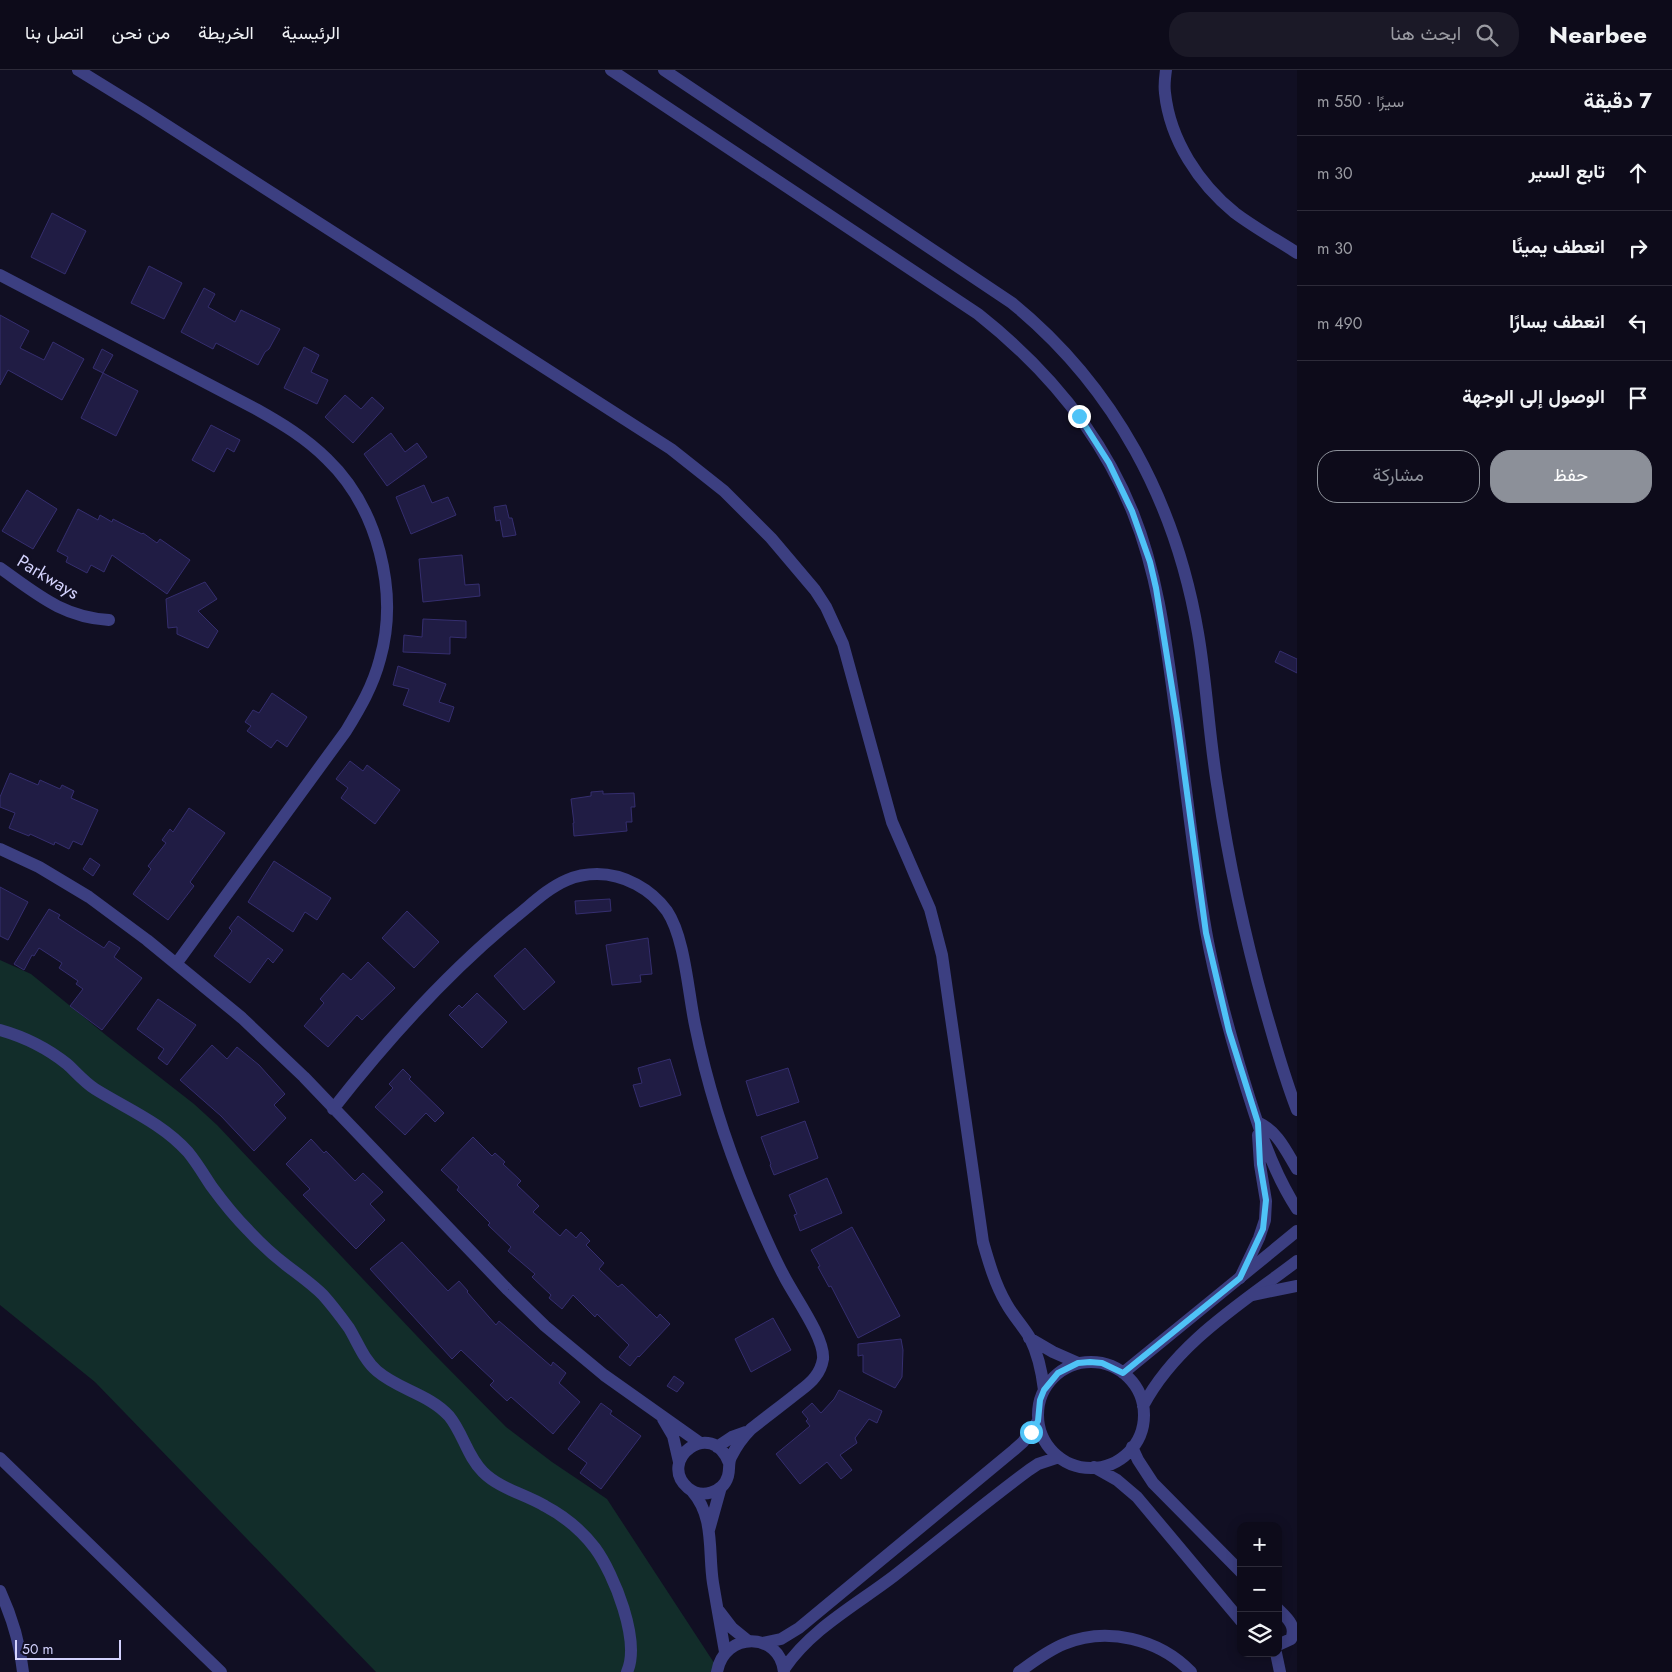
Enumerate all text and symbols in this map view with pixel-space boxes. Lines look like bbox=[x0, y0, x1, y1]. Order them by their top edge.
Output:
search box bbox=[1169, 12, 1519, 57]
text: Nearbee bbox=[1549, 17, 1647, 52]
text: اتصل بنا bbox=[25, 20, 84, 46]
text: من نحن bbox=[112, 20, 170, 46]
text: الخريطة bbox=[198, 20, 254, 46]
text: الرئيسية bbox=[282, 20, 340, 46]
text: ابحث هنا bbox=[1390, 20, 1461, 47]
icon: search bbox=[1473, 21, 1501, 49]
text: 7 دقيقة bbox=[1584, 86, 1652, 116]
text: سيرًا · 550 m bbox=[1317, 90, 1404, 113]
text: تابع السير bbox=[1528, 158, 1605, 185]
icon: ahead bbox=[1624, 159, 1652, 187]
text: 30 m bbox=[1317, 162, 1353, 185]
text: انعطف يمينًا bbox=[1512, 233, 1605, 260]
icon: right bbox=[1624, 234, 1652, 262]
text: 30 m bbox=[1317, 237, 1353, 260]
text: انعطف يسارًا bbox=[1509, 308, 1605, 335]
icon: left bbox=[1624, 309, 1652, 337]
text: 490 m bbox=[1317, 312, 1362, 335]
text: الوصول إلى الوجهة bbox=[1462, 383, 1605, 410]
icon: arrive bbox=[1624, 384, 1652, 412]
route end bbox=[1068, 405, 1091, 428]
button: مشاركة bbox=[1317, 450, 1480, 503]
button: حفظ bbox=[1490, 450, 1652, 503]
street label: Parkways bbox=[12, 548, 84, 606]
route start bbox=[1020, 1421, 1043, 1444]
map controls bbox=[1237, 1522, 1282, 1657]
button: + bbox=[1237, 1522, 1282, 1567]
button: − bbox=[1237, 1567, 1282, 1612]
button: layers bbox=[1237, 1612, 1282, 1657]
scale bar bbox=[15, 1637, 121, 1660]
text: 50 m bbox=[22, 1639, 53, 1659]

